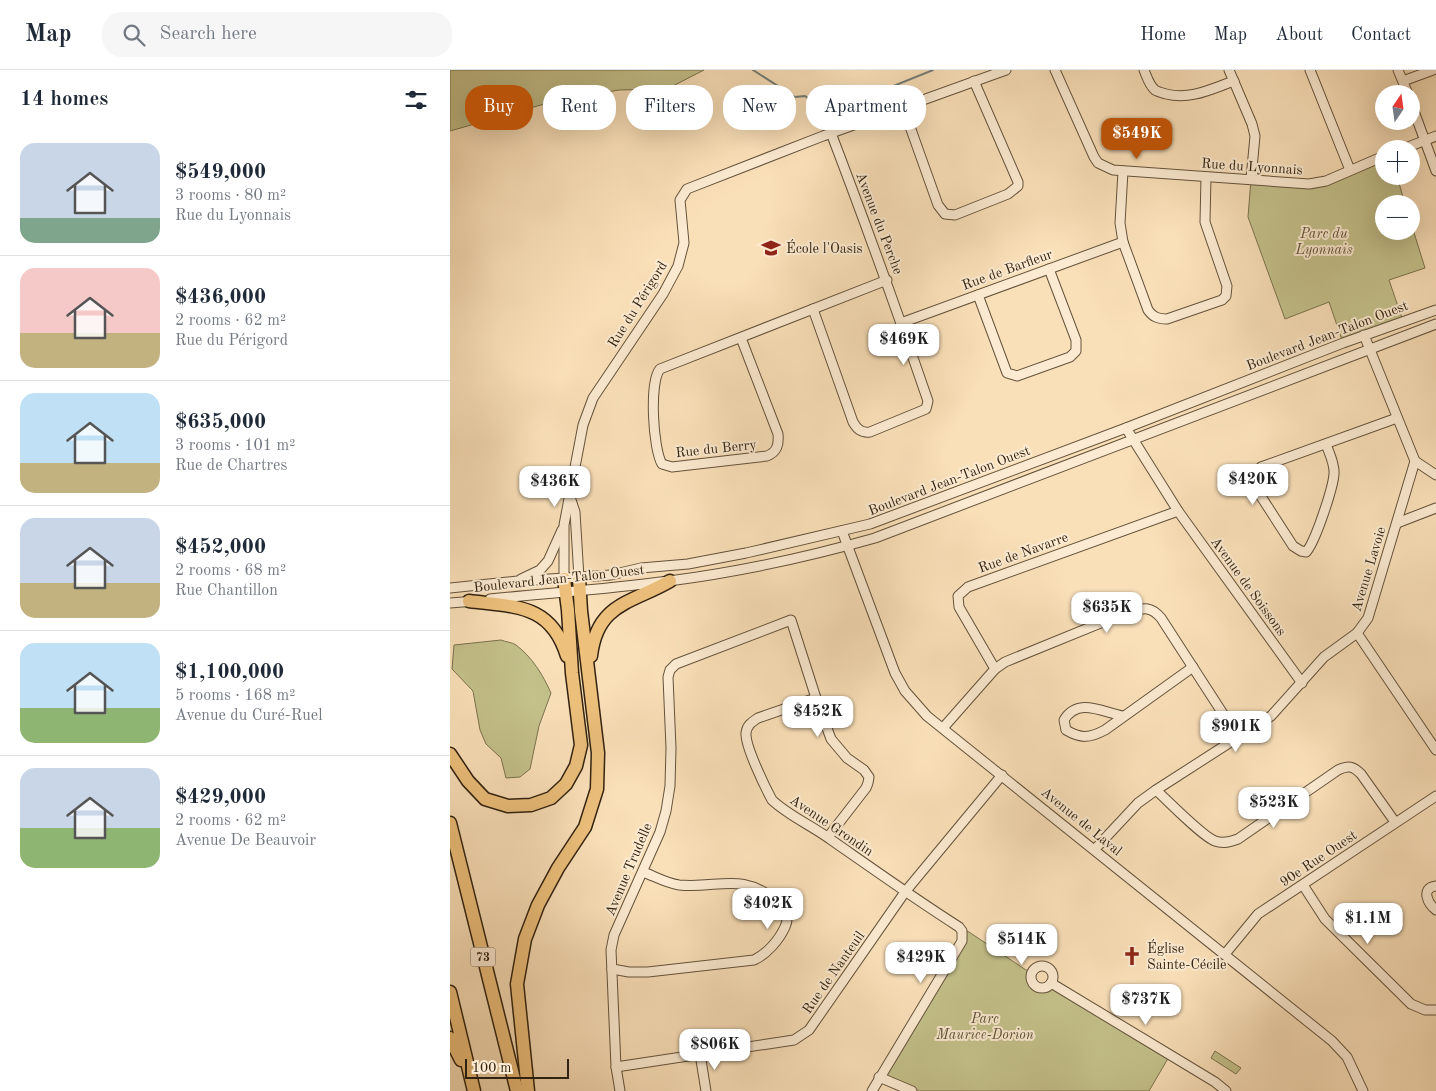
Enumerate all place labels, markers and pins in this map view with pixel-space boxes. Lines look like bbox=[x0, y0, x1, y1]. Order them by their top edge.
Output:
pin: $549K bbox=[1102, 118, 1172, 160]
school or university icon: École l'Oasis bbox=[760, 237, 782, 259]
place label: École l'Oasis bbox=[786, 239, 863, 256]
pin: $469K bbox=[869, 324, 939, 366]
pin: $420K bbox=[1218, 464, 1288, 506]
pin: $436K bbox=[520, 466, 590, 508]
pin: $635K bbox=[1072, 592, 1142, 634]
pin: $452K bbox=[783, 696, 853, 738]
pin: $901K bbox=[1201, 710, 1271, 753]
pin: $523K bbox=[1239, 786, 1309, 829]
pin: $402K bbox=[733, 888, 803, 930]
pin: $1.1M bbox=[1333, 902, 1403, 945]
pin: $514K bbox=[987, 924, 1057, 966]
place label: Église Sainte-Cécile bbox=[1147, 939, 1226, 972]
pin: $429K bbox=[886, 942, 956, 984]
church icon: Église Sainte-Cécile bbox=[1121, 945, 1143, 967]
pin: $737K bbox=[1111, 984, 1181, 1026]
pin: $806K bbox=[680, 1028, 750, 1071]

